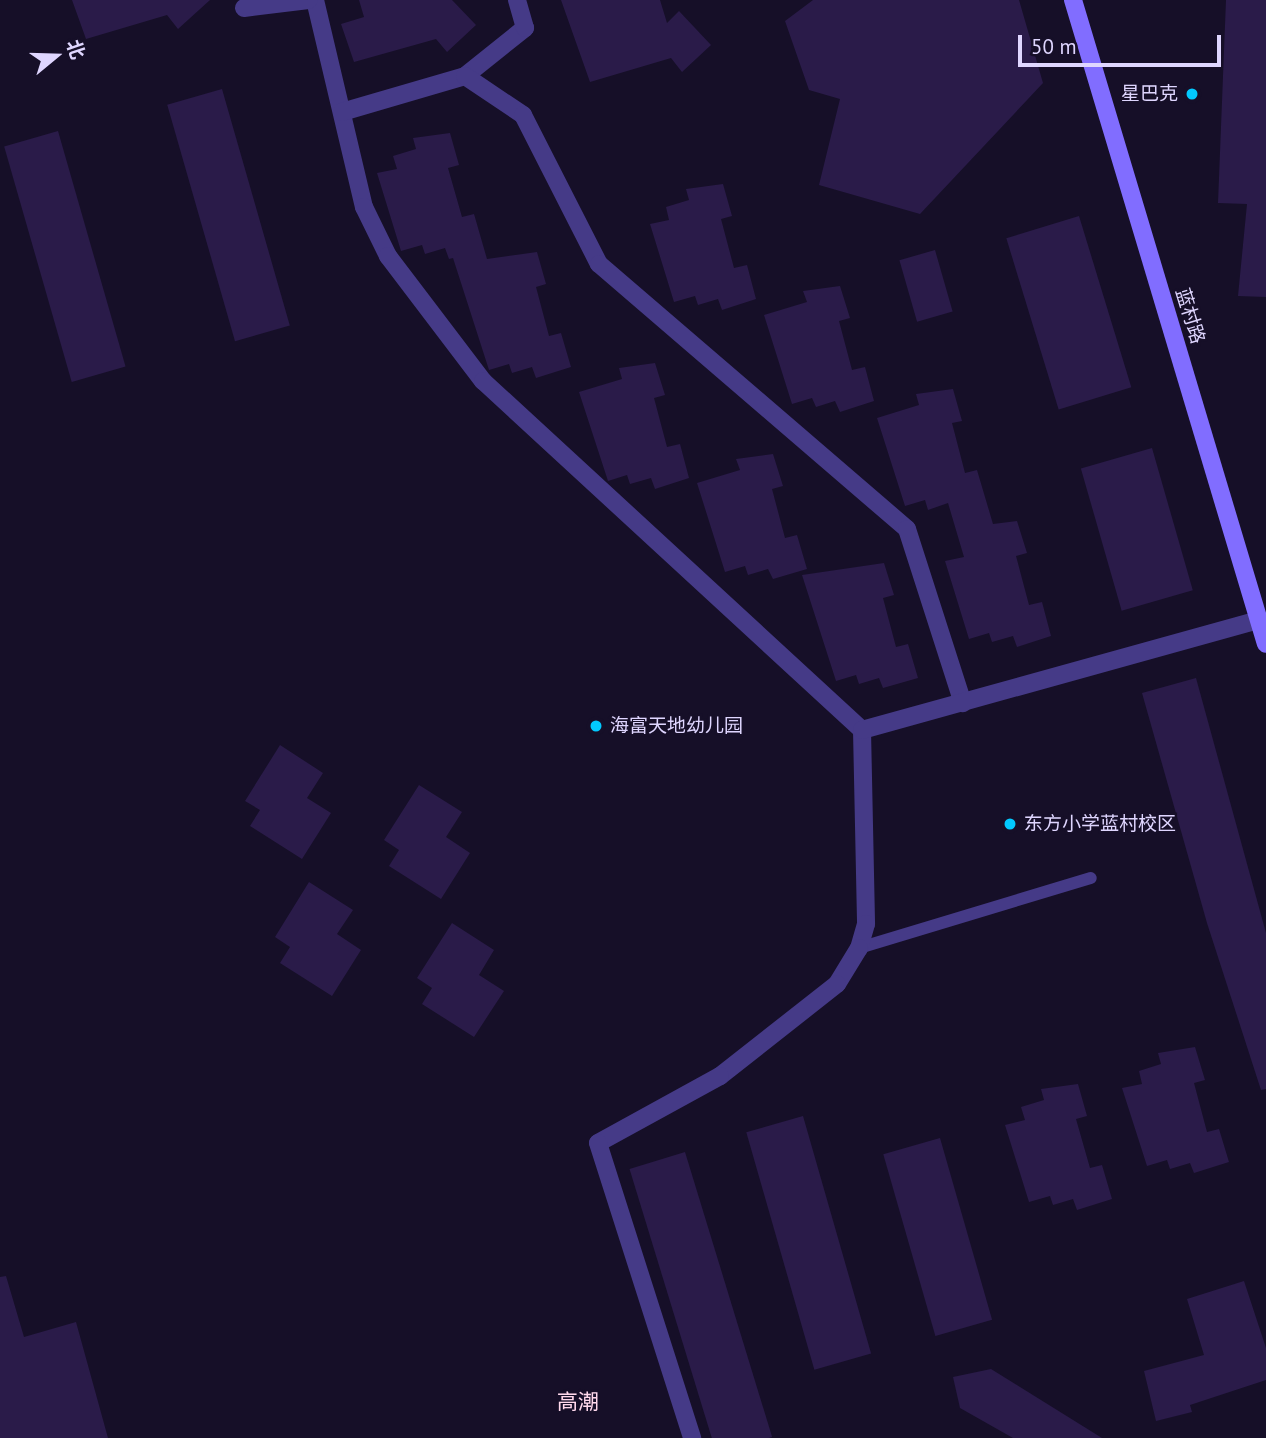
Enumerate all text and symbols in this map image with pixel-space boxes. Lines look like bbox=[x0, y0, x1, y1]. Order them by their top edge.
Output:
north arrow bbox=[21, 21, 91, 91]
scale bar bbox=[1021, 21, 1224, 65]
text: 50 m bbox=[1031, 33, 1077, 60]
text: 北 bbox=[61, 36, 90, 62]
place label: 星巴克 bbox=[1121, 83, 1178, 105]
marker: 星巴克 bbox=[1184, 86, 1200, 102]
street label: 蓝村路 bbox=[1171, 285, 1209, 347]
place label: 海富天地幼儿园 bbox=[610, 715, 743, 737]
marker: 海富天地幼儿园 bbox=[588, 718, 604, 734]
place label: 东方小学蓝村校区 bbox=[1024, 813, 1176, 835]
marker: 东方小学蓝村校区 bbox=[1002, 816, 1018, 832]
district label: 高潮 bbox=[557, 1389, 599, 1415]

